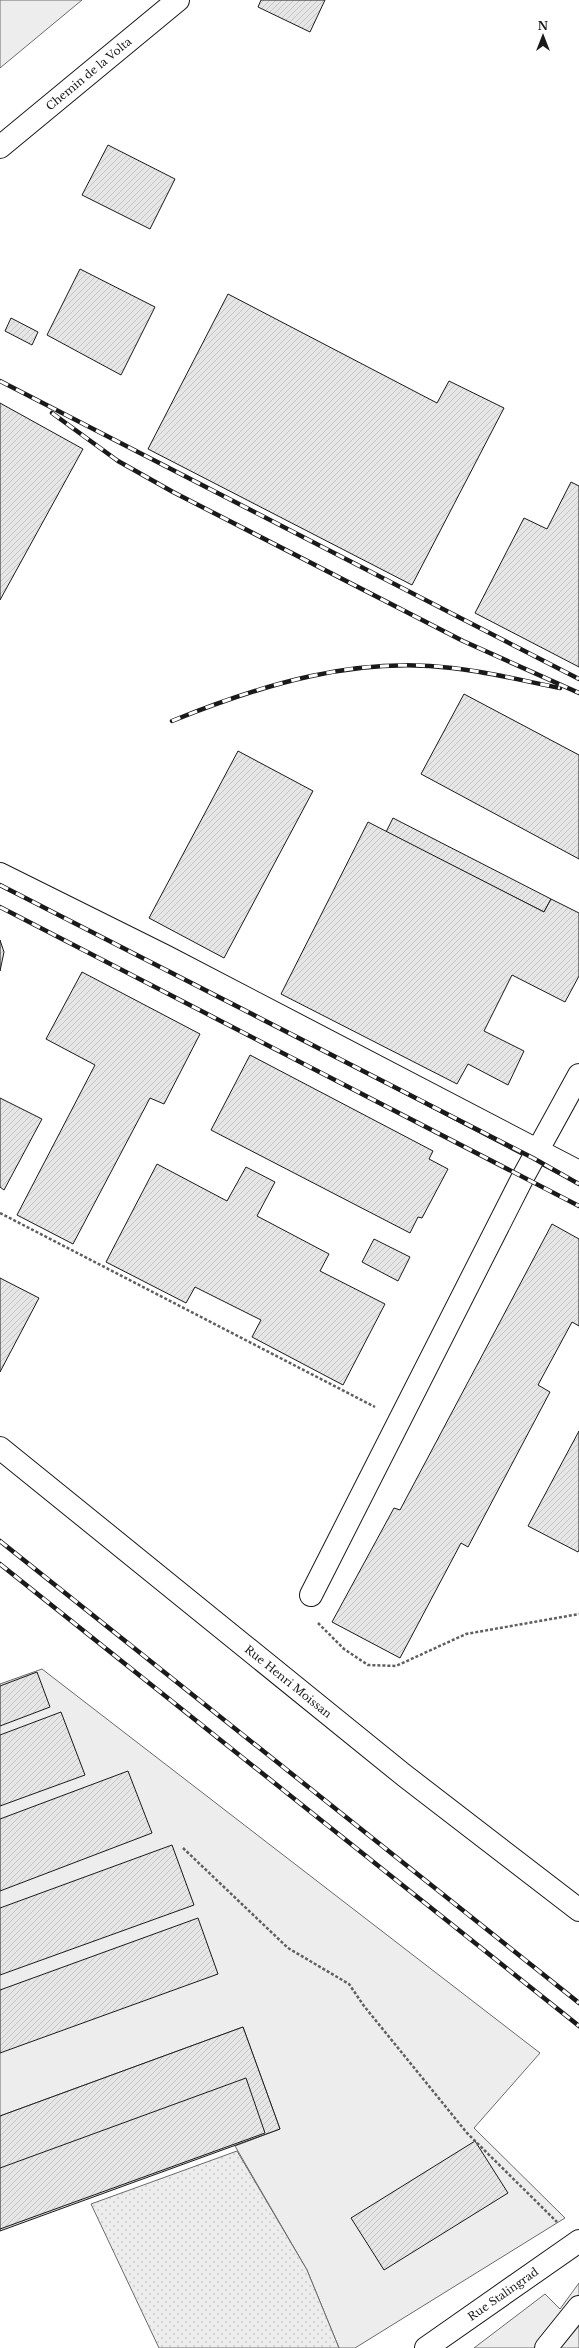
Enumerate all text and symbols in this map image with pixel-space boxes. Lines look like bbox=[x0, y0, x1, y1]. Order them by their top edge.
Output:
north arrow bbox=[523, 16, 563, 56]
text: N bbox=[538, 19, 549, 33]
street label: Chemin de la Volta bbox=[43, 34, 135, 113]
street label: Rue Henri Moissan bbox=[242, 1642, 335, 1721]
street label: Rue Stalingrad bbox=[465, 2264, 542, 2324]

